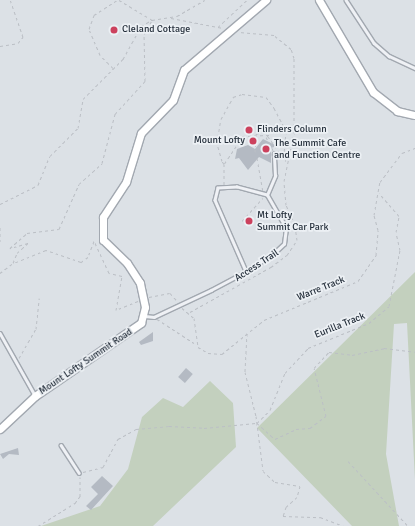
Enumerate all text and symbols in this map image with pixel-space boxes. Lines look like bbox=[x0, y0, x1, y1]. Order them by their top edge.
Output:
place label: Cleland Cottage bbox=[122, 24, 190, 36]
marker: Cleland Cottage bbox=[109, 25, 119, 35]
place label: Flinders Column bbox=[257, 124, 327, 136]
marker: Flinders Column bbox=[244, 125, 254, 135]
place label: Mount Lofty bbox=[194, 135, 245, 147]
marker: Mount Lofty bbox=[248, 136, 258, 146]
place label: The Summit Cafe and Function Centre bbox=[274, 137, 360, 160]
marker: The Summit Cafe and Function Centre bbox=[261, 144, 271, 154]
place label: Mt Lofty Summit Car Park bbox=[257, 209, 328, 232]
marker: Mt Lofty Summit Car Park bbox=[244, 216, 254, 226]
street label: Access Trail bbox=[233, 247, 281, 285]
street label: Warre Track bbox=[295, 274, 347, 304]
street label: Eurilla Track bbox=[313, 310, 367, 342]
street label: Mount Lofty Summit Road bbox=[37, 326, 135, 398]

